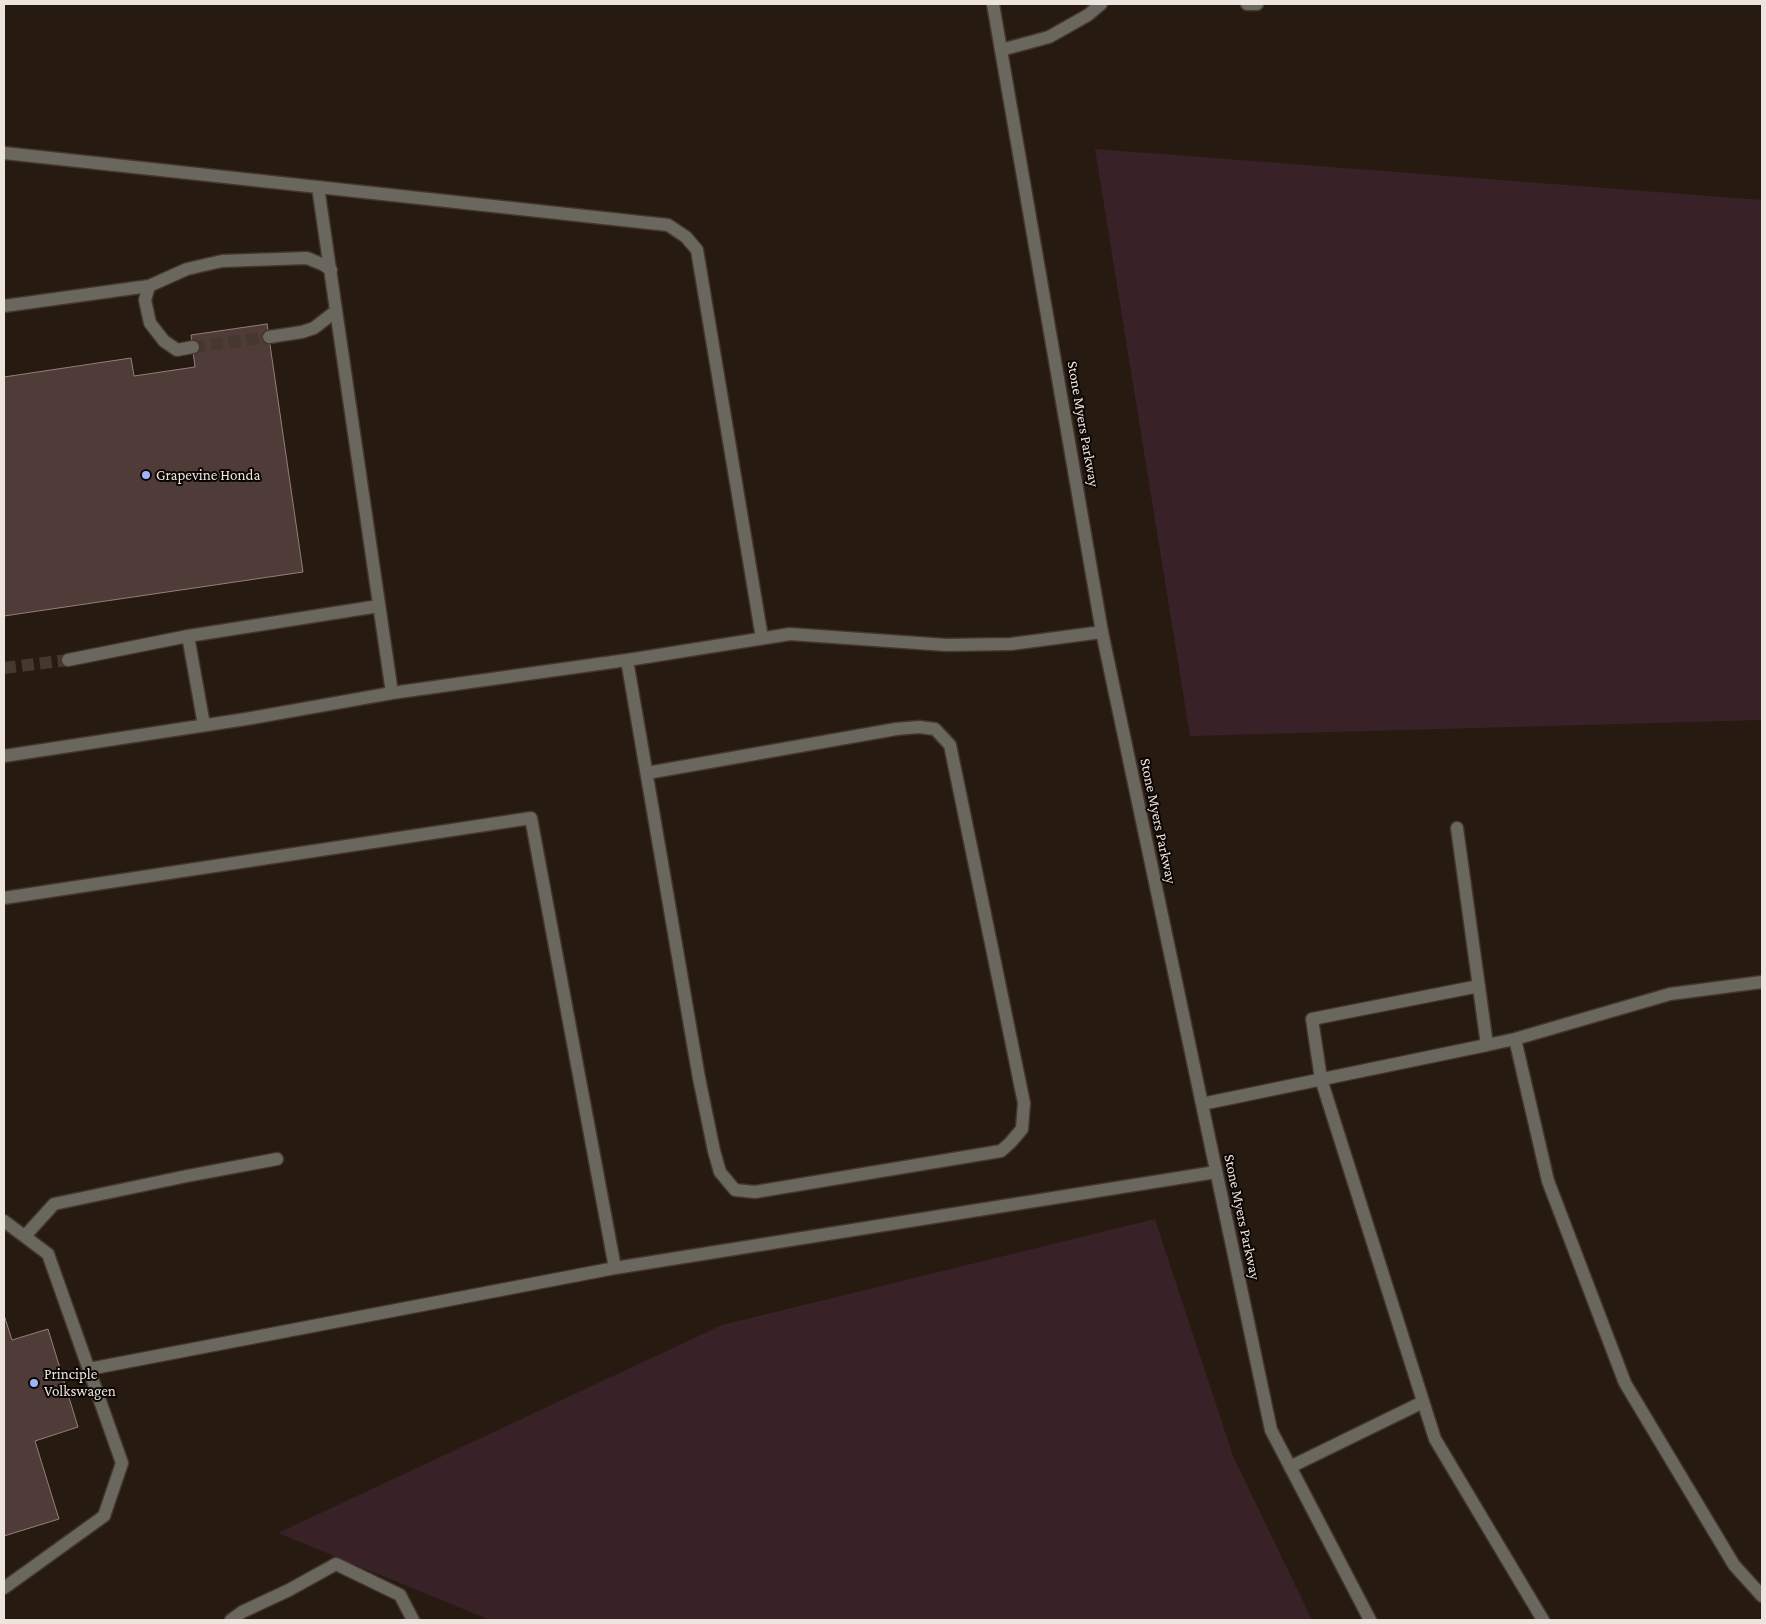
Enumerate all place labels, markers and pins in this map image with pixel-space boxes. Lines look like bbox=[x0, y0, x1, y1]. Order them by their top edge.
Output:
place label: Grapevine Honda bbox=[156, 466, 260, 484]
marker: Grapevine Honda bbox=[140, 469, 152, 481]
place label: Principle Volkswagen bbox=[44, 1365, 116, 1400]
marker: Principle Volkswagen bbox=[28, 1377, 40, 1389]

